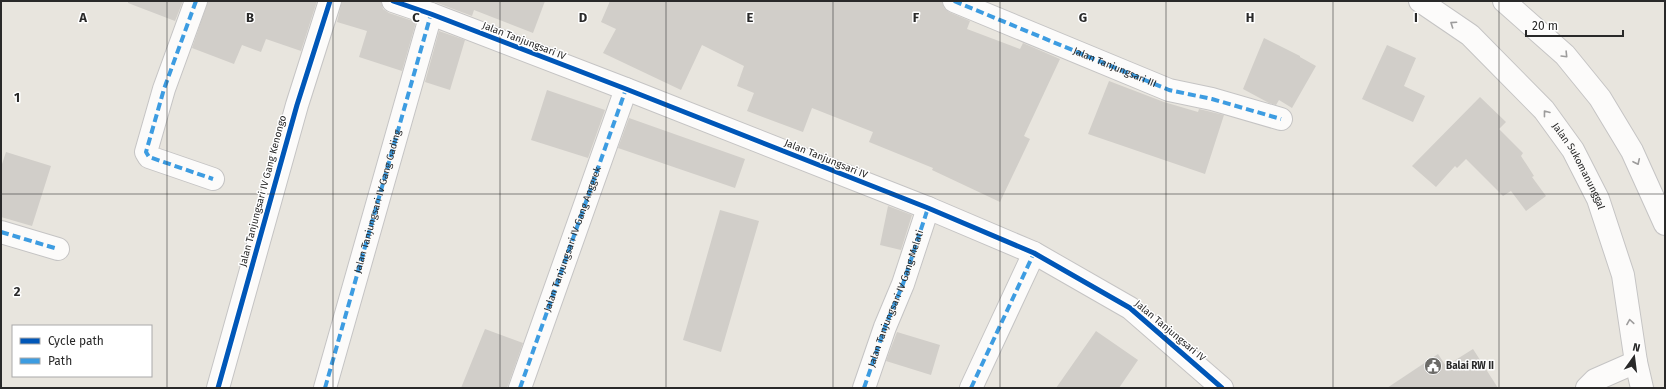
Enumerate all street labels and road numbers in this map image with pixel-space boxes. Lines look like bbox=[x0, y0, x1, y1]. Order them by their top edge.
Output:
street label: Jalan Tanjungsari IV bbox=[480, 20, 568, 63]
street label: Jalan Tanjungsari III bbox=[1071, 45, 1158, 90]
street label: Jalan Tanjungsari IV Gang Kenongo bbox=[237, 114, 289, 268]
street label: Jalan Sukomanunggal bbox=[1549, 121, 1607, 211]
street label: Jalan Tanjungsari IV Gang Gading bbox=[352, 127, 404, 274]
street label: Jalan Tanjungsari IV bbox=[783, 137, 870, 181]
street label: Jalan Tanjungsari IV Gang Anggrek bbox=[542, 164, 604, 313]
street label: Jalan Tanjungsari IV Gang Melati bbox=[866, 228, 926, 369]
street label: Jalan Tanjungsari IV bbox=[1132, 298, 1208, 364]

